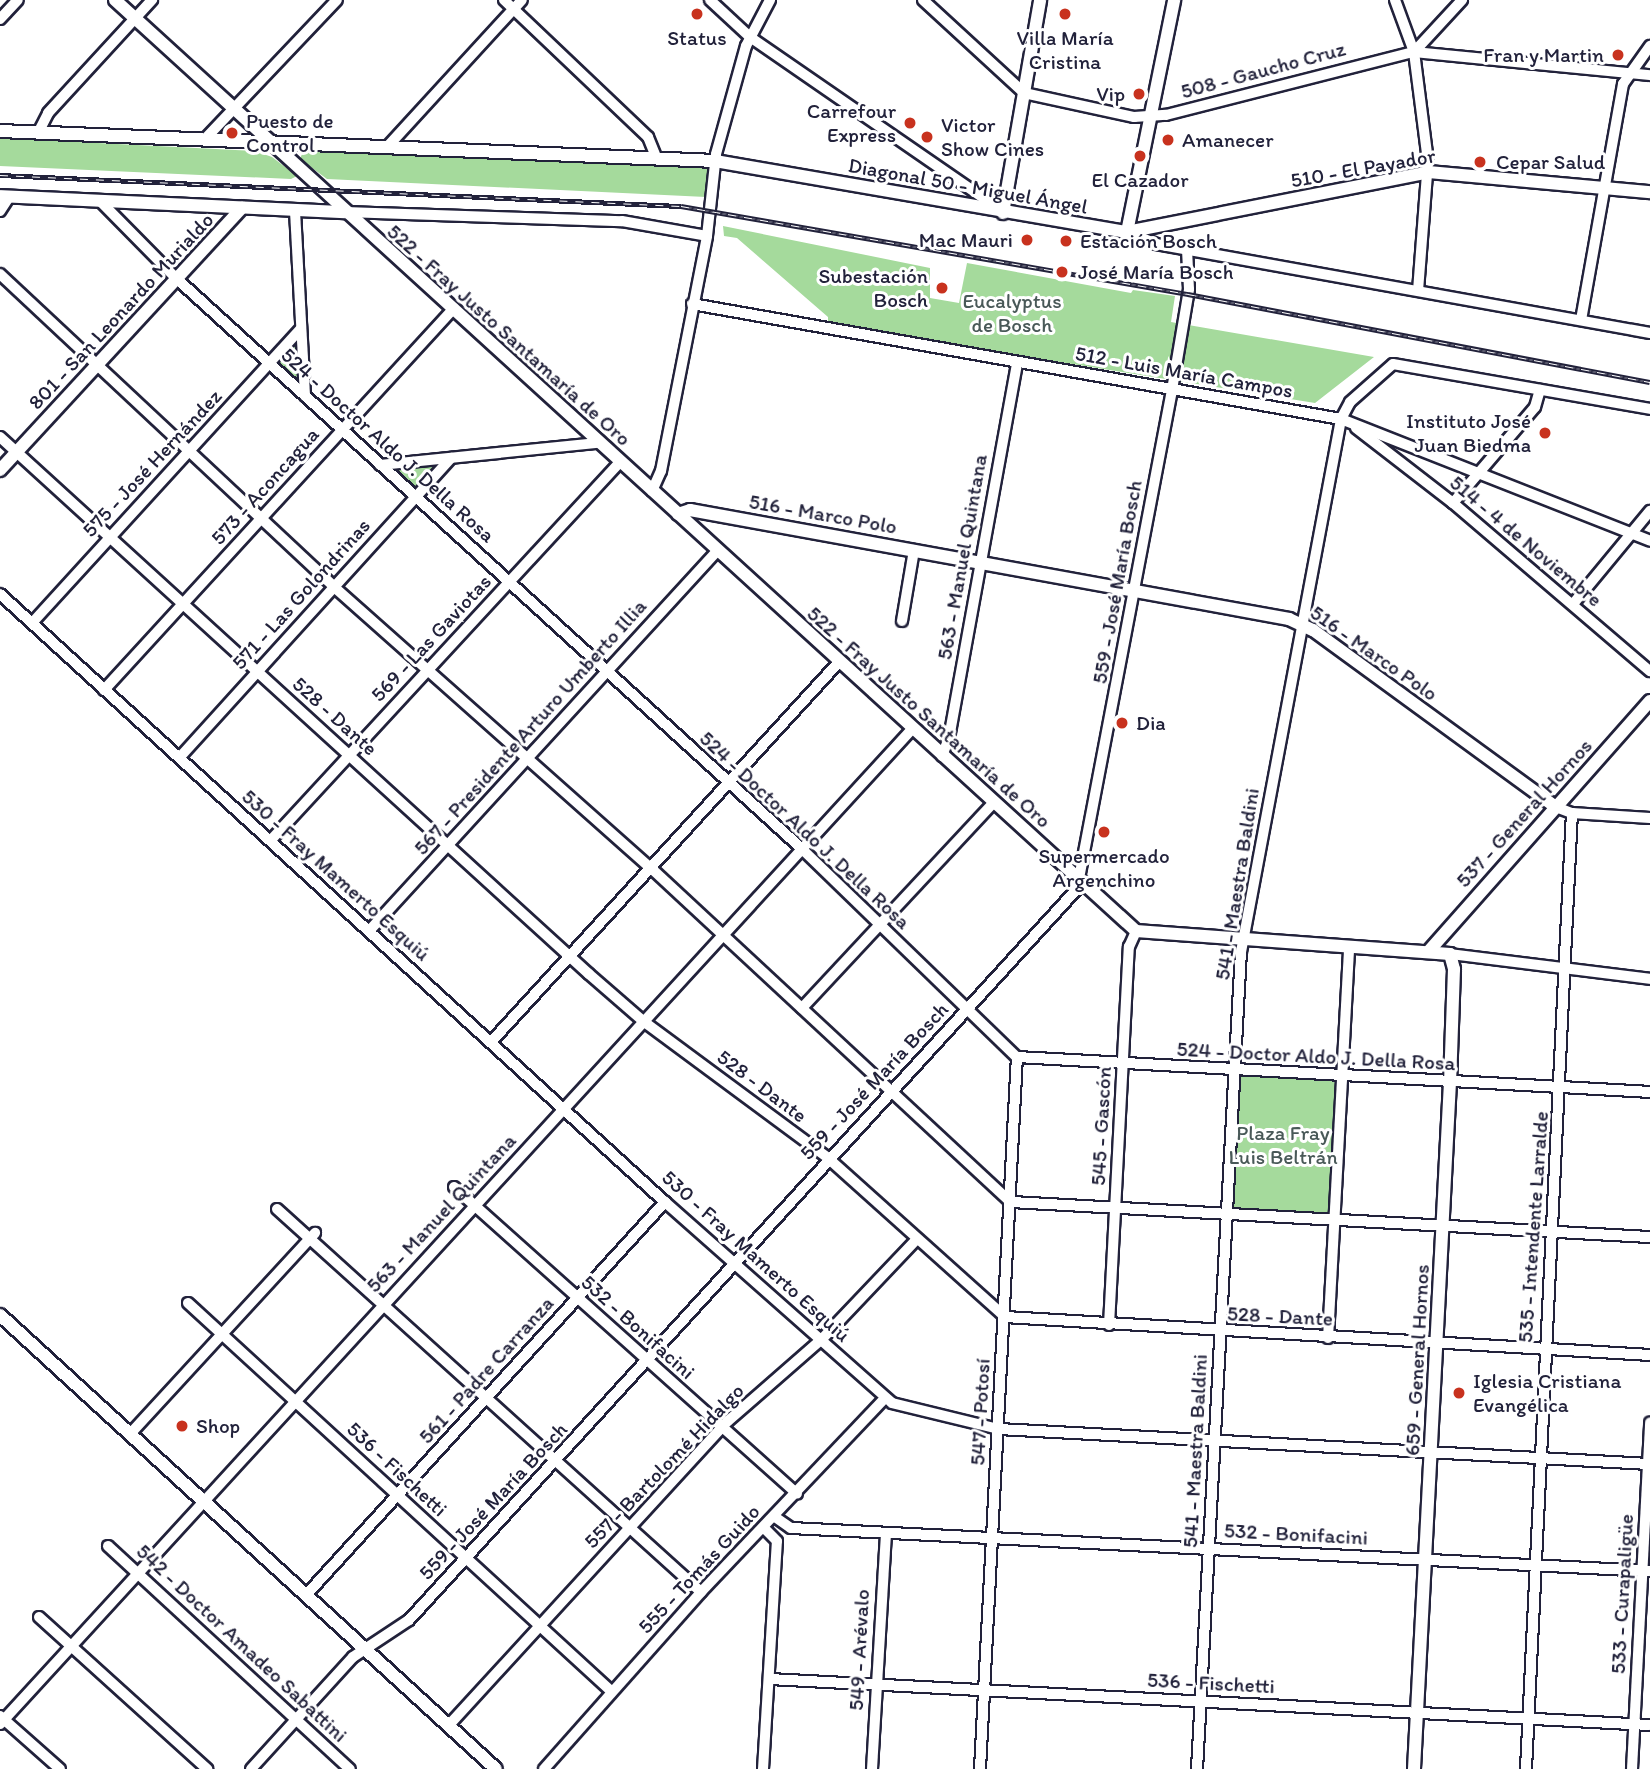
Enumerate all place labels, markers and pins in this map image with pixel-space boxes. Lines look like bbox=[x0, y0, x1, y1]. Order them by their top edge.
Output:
marker: Status bbox=[689, 6, 705, 22]
marker: Villa María Cristina bbox=[1057, 6, 1073, 22]
place label: Status bbox=[667, 25, 727, 51]
place label: Villa María Cristina bbox=[1017, 25, 1113, 75]
place label: Fran y Martin bbox=[1483, 42, 1604, 68]
marker: Fran y Martin bbox=[1610, 47, 1626, 63]
place label: Vip bbox=[1096, 81, 1125, 107]
marker: Vip bbox=[1131, 86, 1147, 102]
place label: Carrefour Express bbox=[807, 98, 896, 148]
place label: Puesto de Control bbox=[246, 108, 334, 158]
place label: Victor Show Cines bbox=[941, 112, 1044, 162]
marker: Carrefour Express bbox=[902, 115, 918, 131]
marker: Puesto de Control bbox=[224, 125, 240, 141]
place label: Amanecer bbox=[1182, 127, 1274, 153]
marker: Victor Show Cines bbox=[919, 129, 935, 145]
marker: Amanecer bbox=[1160, 132, 1176, 148]
marker: El Cazador bbox=[1132, 148, 1148, 164]
place label: Cepar Salud bbox=[1496, 149, 1605, 175]
marker: Cepar Salud bbox=[1470, 152, 1490, 172]
place label: El Cazador bbox=[1091, 167, 1189, 193]
place label: Mac Mauri bbox=[918, 227, 1013, 253]
place label: Estación Bosch bbox=[1080, 228, 1217, 254]
marker: Mac Mauri bbox=[1019, 232, 1035, 248]
marker: Estación Bosch bbox=[1058, 233, 1074, 249]
place label: José María Bosch bbox=[1078, 259, 1233, 285]
marker: José María Bosch bbox=[1052, 262, 1072, 282]
place label: Subestación Bosch bbox=[818, 263, 928, 313]
marker: Subestación Bosch bbox=[934, 280, 950, 296]
place label: Instituto José Juan Biedma bbox=[1406, 408, 1531, 458]
marker: Instituto José Juan Biedma bbox=[1537, 425, 1553, 441]
place label: Dia bbox=[1136, 710, 1166, 736]
marker: Dia bbox=[1114, 715, 1130, 731]
marker: Supermercado Argenchino bbox=[1096, 824, 1112, 840]
place label: Supermercado Argenchino bbox=[1038, 843, 1170, 893]
place label: Iglesia Cristiana Evangélica bbox=[1473, 1368, 1621, 1418]
marker: Iglesia Cristiana Evangélica bbox=[1451, 1385, 1467, 1401]
place label: Shop bbox=[196, 1413, 240, 1439]
marker: Shop bbox=[174, 1418, 190, 1434]

